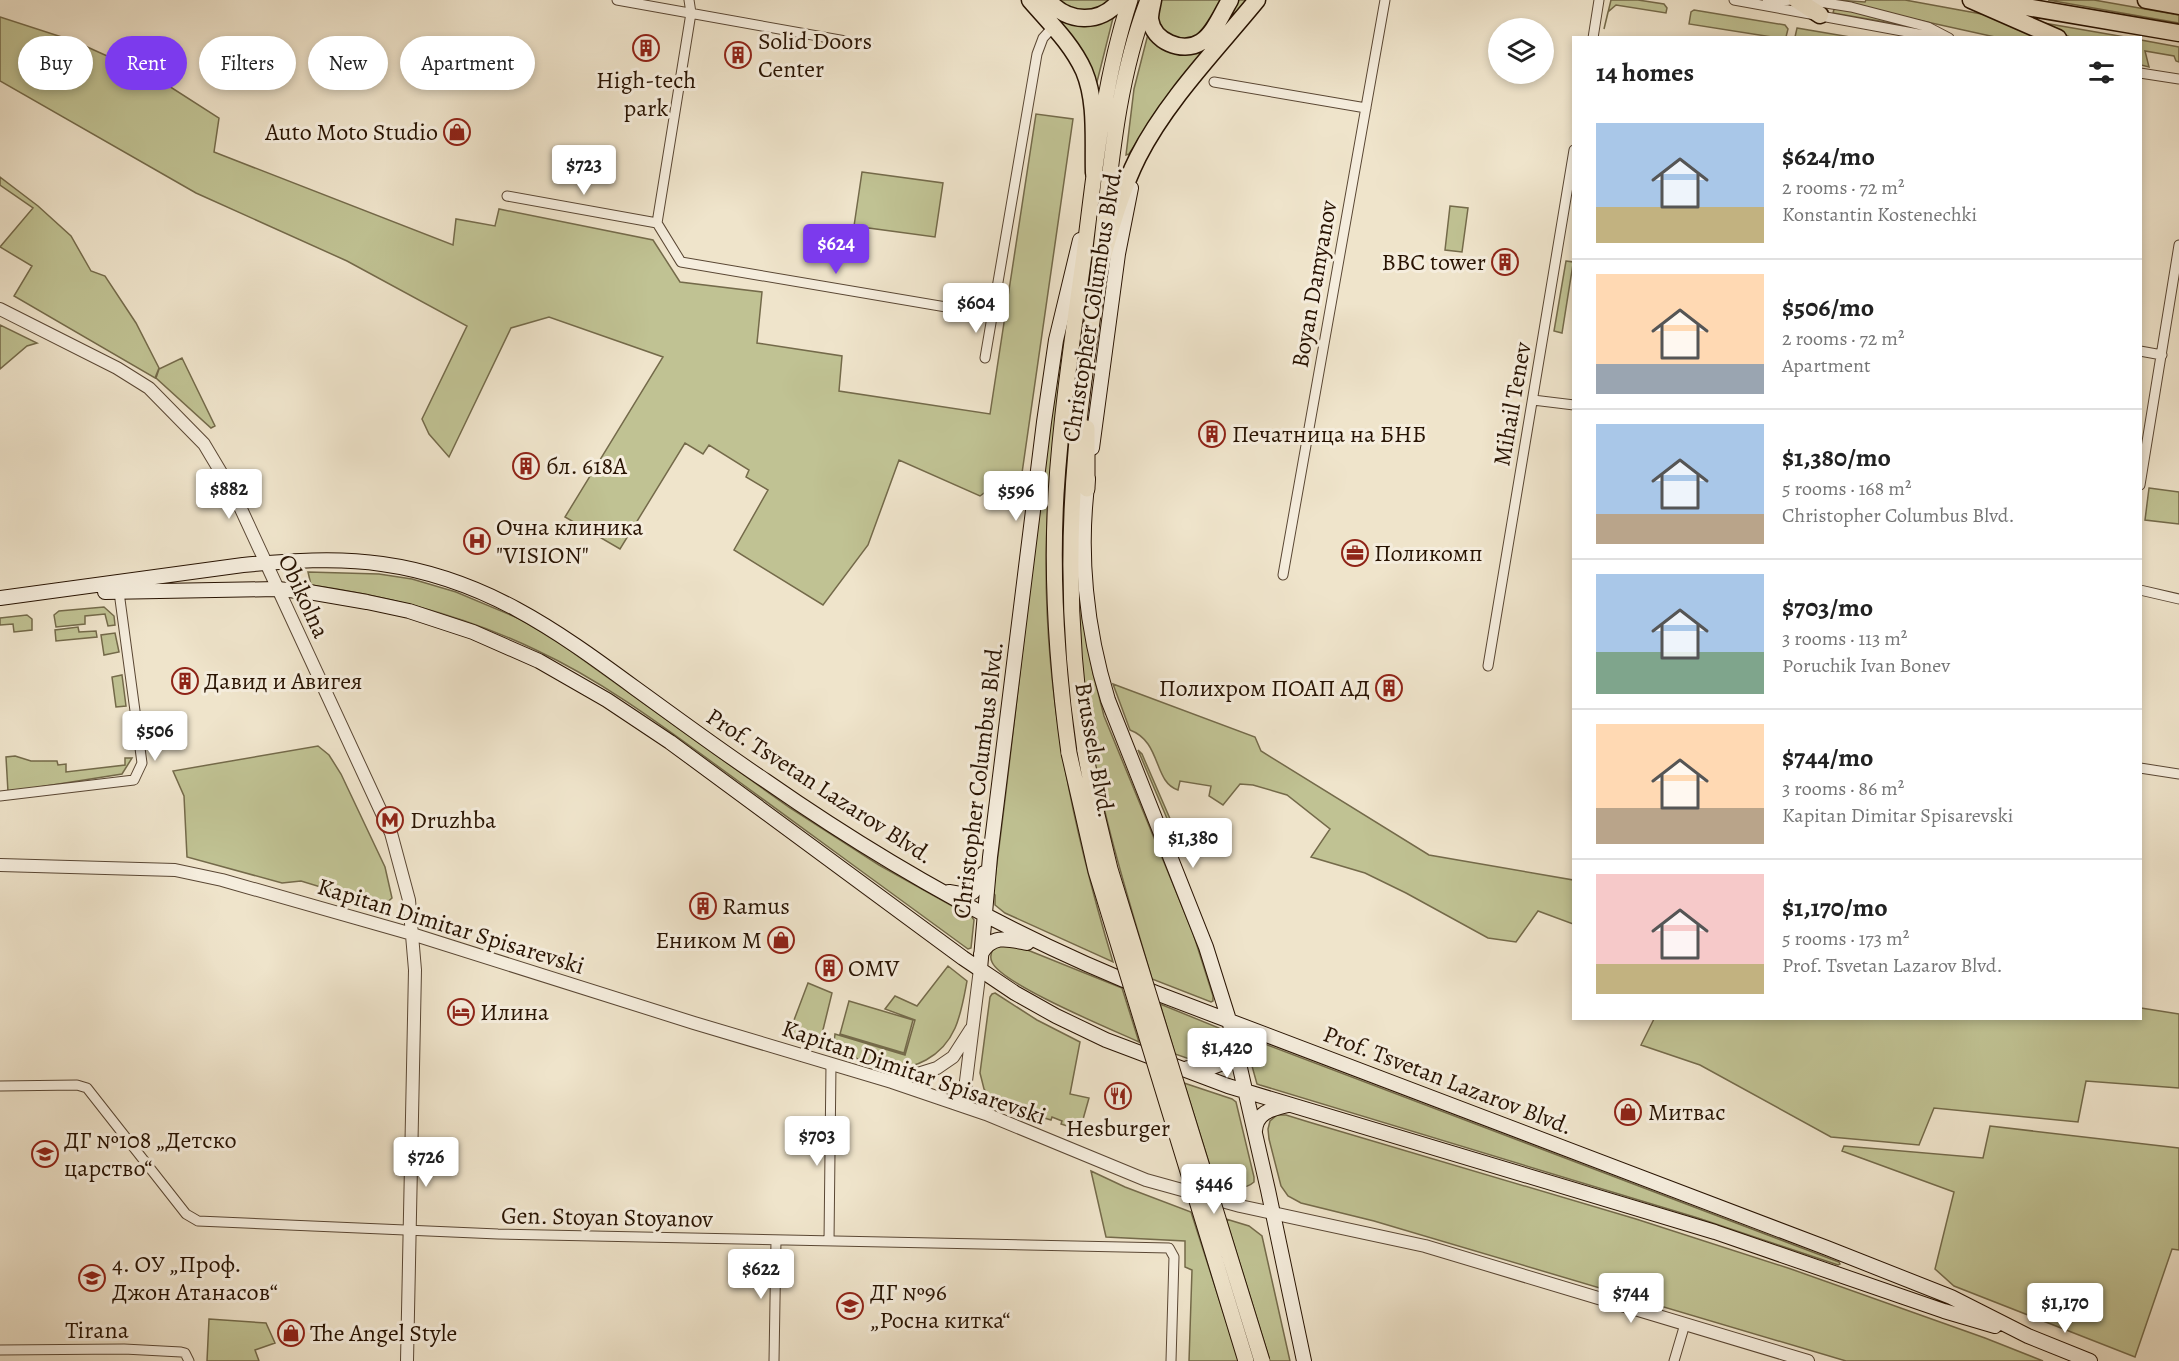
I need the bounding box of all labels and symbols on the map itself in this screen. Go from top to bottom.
place label: Solid Doors Center [758,25,872,85]
building icon: High-tech park [631,33,661,63]
building icon: Solid Doors Center [723,40,753,70]
place label: High-tech park [596,64,696,124]
place label: Auto Moto Studio [264,116,438,148]
shop icon: Auto Moto Studio [442,117,472,147]
pin: $723 [548,145,620,196]
street label: Christopher Columbus Blvd. [1054,164,1130,444]
street label: Boyan Damyanov [1284,197,1345,370]
pin: $624 [800,224,872,275]
place label: BBC tower [1382,246,1486,278]
building icon: BBC tower [1490,247,1520,277]
pin: $604 [940,283,1012,334]
street label: Mihail Tenev [1485,339,1539,468]
place label: Печатница на БНБ [1232,418,1426,450]
building icon: Печатница на БНБ [1197,419,1227,449]
place label: бл. 618А [546,450,628,482]
building icon: бл. 618А [511,451,541,481]
pin: $882 [193,469,265,520]
pin: $596 [980,471,1052,522]
place label: Очна клиника "VISION" [496,511,643,571]
hospital icon: Очна клиника "VISION" [462,526,492,556]
place label: Поликомп [1374,537,1483,569]
office icon: Поликомп [1340,538,1370,568]
street label: Obikolna [271,549,338,644]
street label: Christopher Columbus Blvd. [945,640,1011,920]
place label: Давид и Авигея [204,665,362,697]
building icon: Давид и Авигея [170,666,200,696]
place label: Полихром ПОАП АД [1159,672,1370,704]
building icon: Полихром ПОАП АД [1374,673,1404,703]
street label: Brussels Blvd. [1067,680,1123,820]
street label: Prof. Tsvetan Lazarov Blvd. [700,700,940,872]
pin: $506 [119,711,191,762]
place label: Druzhba [410,804,497,836]
metro station icon: Druzhba [375,805,405,835]
pin: $1,380 [1144,818,1242,869]
street label: Kapitan Dimitar Spisarevski [314,870,588,982]
place label: Ramus [722,890,790,922]
building icon: Ramus [688,891,718,921]
place label: Еником М [655,924,762,956]
shop icon: Еником М [766,925,796,955]
place label: OMV [848,952,900,984]
building icon: OMV [814,953,844,983]
place label: Илина [480,996,549,1028]
hotel icon: Илина [446,997,476,1027]
street label: Kapitan Dimitar Spisarevski [778,1012,1050,1132]
street label: Prof. Tsvetan Lazarov Blvd. [1319,1018,1577,1142]
pin: $1,420 [1178,1028,1276,1079]
restaurant icon: Hesburger [1103,1081,1133,1111]
place label: Митвас [1648,1096,1726,1128]
shop icon: Митвас [1613,1097,1643,1127]
place label: Hesburger [1066,1112,1170,1144]
pin: $703 [781,1116,853,1167]
place label: ДГ №108 „Детско царство“ [64,1124,237,1184]
pin: $726 [390,1137,462,1188]
school or university icon: ДГ №108 „Детско царство“ [30,1139,60,1169]
pin: $446 [1178,1164,1250,1215]
street label: Gen. Stoyan Stoyanov [501,1199,713,1235]
place label: 4. ОУ „Проф. Джон Атанасов“ [112,1248,278,1308]
pin: $622 [725,1249,797,1300]
school or university icon: 4. ОУ „Проф. Джон Атанасов“ [77,1263,107,1293]
pin: $744 [1595,1273,1667,1324]
place label: ДГ №96 „Росна китка“ [870,1276,1010,1336]
pin: $1,170 [2016,1283,2114,1334]
school or university icon: ДГ №96 „Росна китка“ [835,1291,865,1321]
street label: Tirana [65,1314,130,1346]
place label: The Angel Style [310,1317,457,1349]
shop icon: The Angel Style [276,1318,306,1348]

